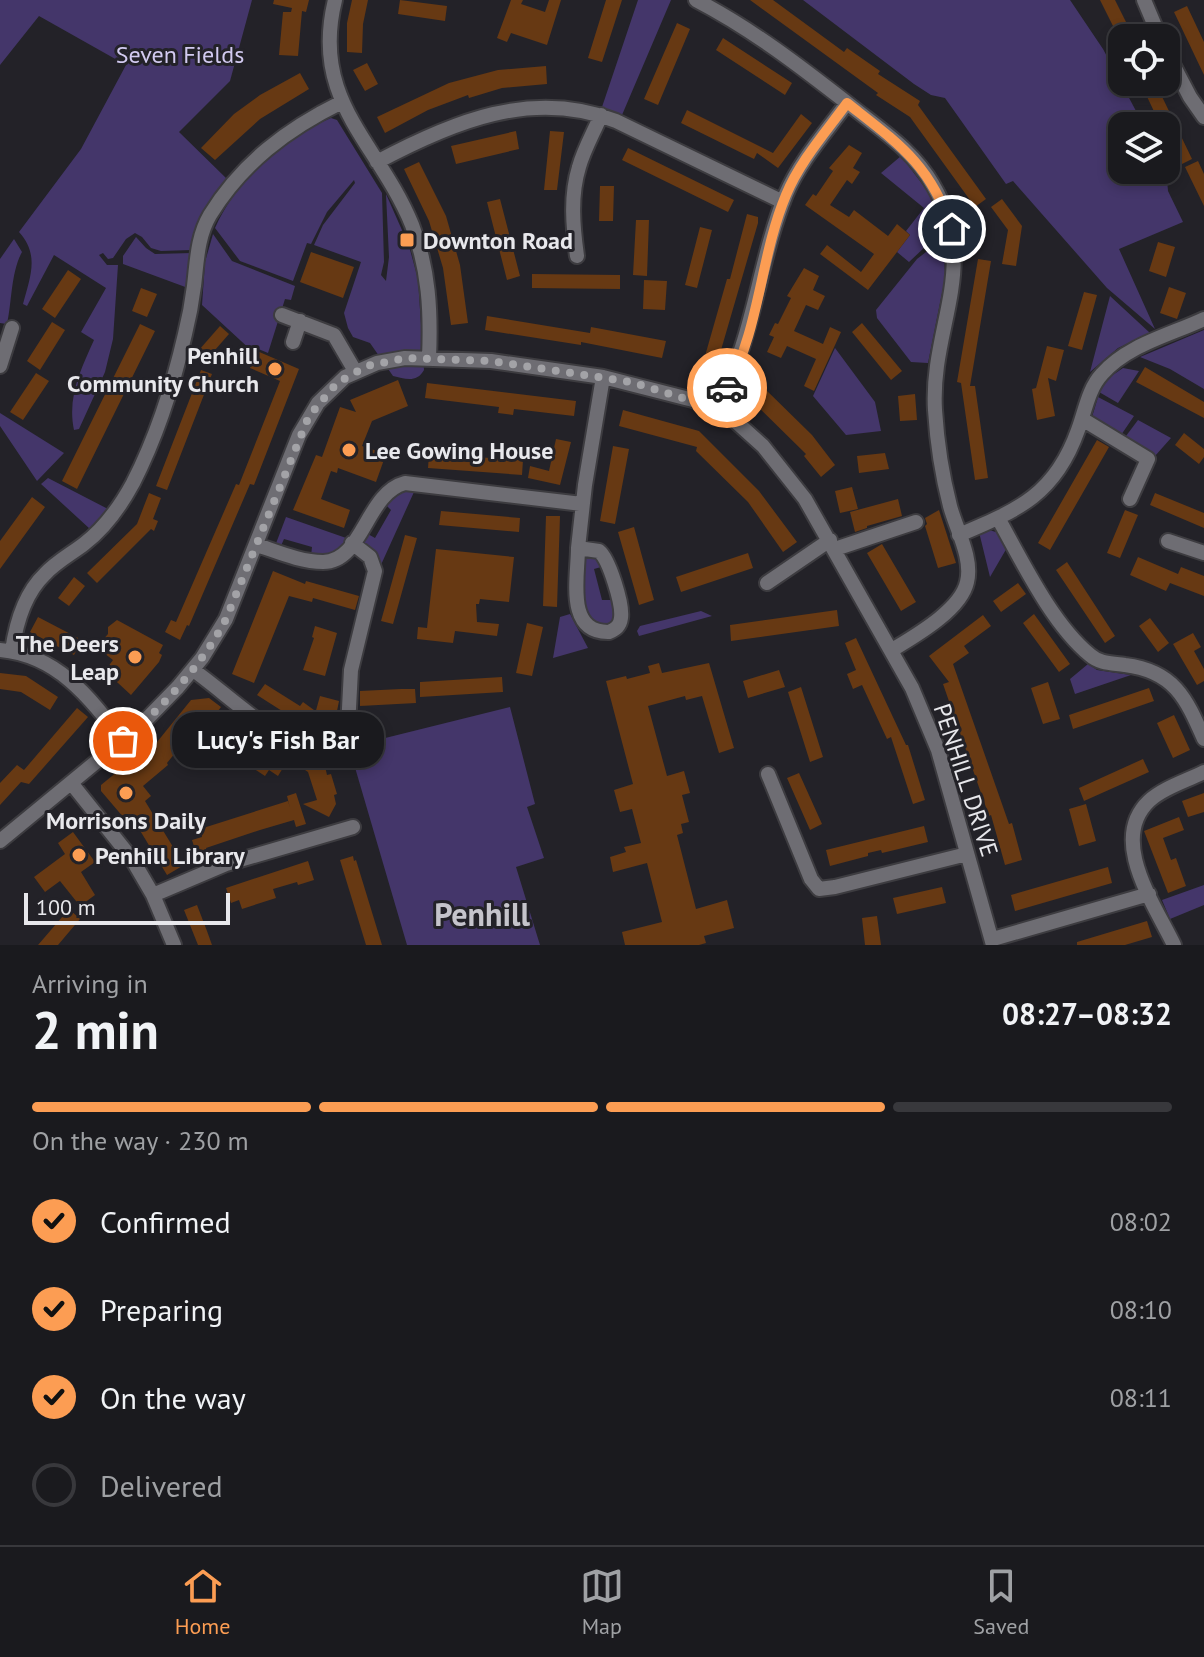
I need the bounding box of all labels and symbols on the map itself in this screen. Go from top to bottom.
park label: Seven Fields [116,39,244,70]
pin [918,195,986,263]
place label: Downton Road [423,225,573,256]
marker: Downton Road [398,231,416,249]
place label: Penhill Community Church [67,340,260,399]
courier [687,348,767,428]
marker: Penhill Community Church [266,360,284,378]
place label: Lee Gowing House [365,435,553,466]
marker: Lee Gowing House [340,441,358,459]
place label: The Deers Leap [16,628,119,687]
marker: The Deers Leap [126,648,144,666]
street label: PENHILL DRIVE [927,699,1005,861]
pin [89,707,157,775]
callout: Lucy's Fish Bar [171,713,383,769]
marker: Morrisons Daily [117,784,135,802]
place label: Morrisons Daily [46,805,207,836]
place label: Penhill Library [95,840,245,871]
marker: Penhill Library [70,846,88,864]
scale bar [24,889,230,925]
district label: Penhill [434,893,530,935]

